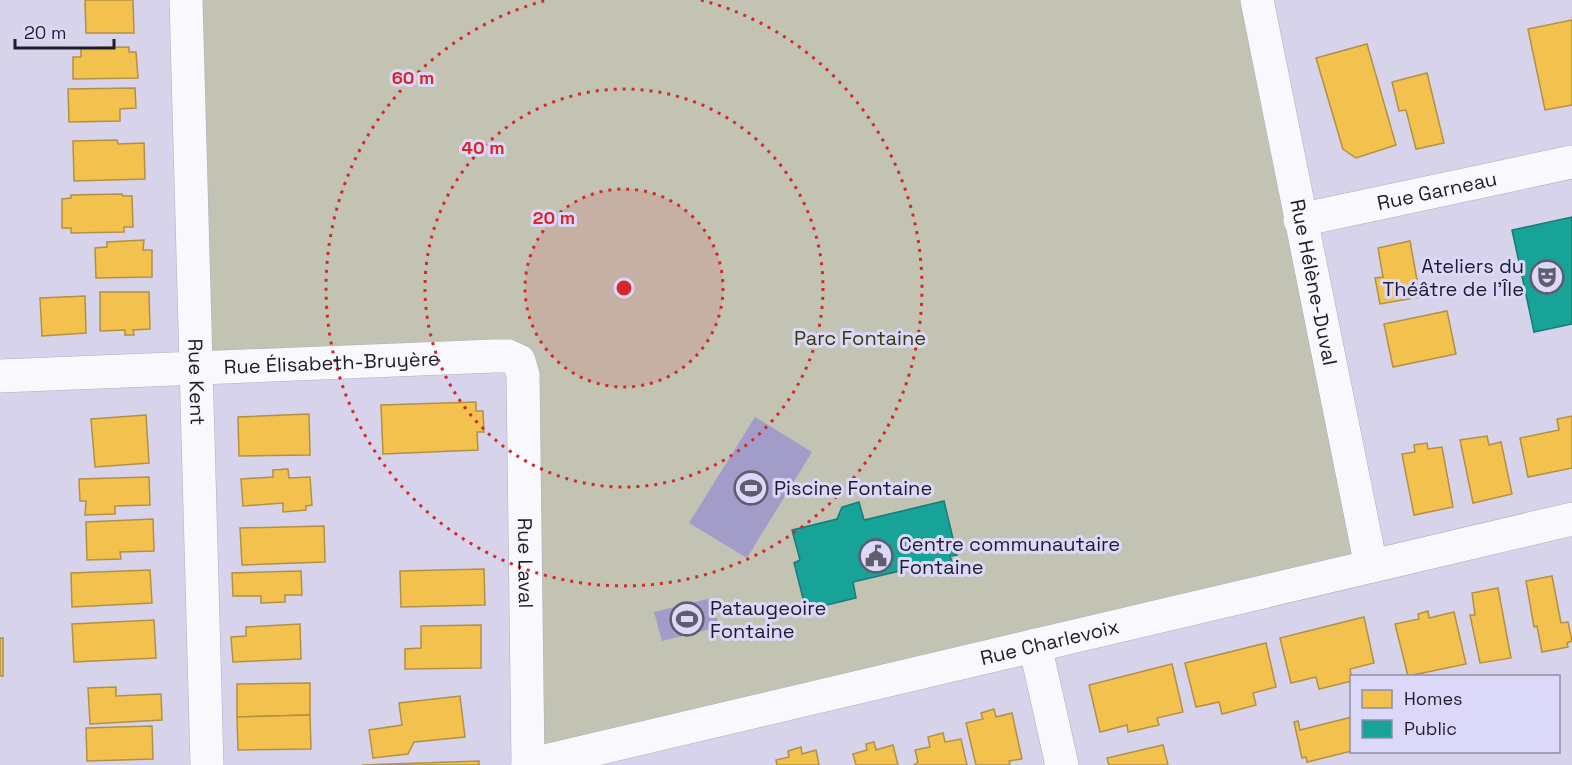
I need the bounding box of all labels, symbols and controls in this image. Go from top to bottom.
scale bar [15,12,114,50]
text: 20 m [24,21,67,44]
text: 60 m [392,66,434,89]
text: 40 m [461,136,505,159]
street label: Rue Garneau [1375,165,1499,216]
street label: Rue Hélène-Duval [1284,197,1343,368]
text: 20 m [533,206,575,229]
place label: Ateliers du Théâtre de l'Île [1383,253,1524,302]
theatre icon: Ateliers du Théâtre de l'Île [1529,259,1565,295]
centre of rings [614,278,634,298]
park label: Parc Fontaine [794,325,926,351]
street label: Rue Kent [182,338,211,426]
street label: Rue Élisabeth-Bruyère [223,345,440,380]
sports icon: Piscine Fontaine [733,470,769,506]
place label: Piscine Fontaine [774,475,932,501]
street label: Rue Laval [512,517,539,608]
place label: Centre communautaire Fontaine [899,531,1120,580]
public building icon: Centre communautaire Fontaine [858,538,894,574]
place label: Pataugeoire Fontaine [710,595,826,644]
sports icon: Pataugeoire Fontaine [669,601,705,637]
street label: Rue Charlevoix [978,613,1122,671]
legend [1350,675,1560,753]
text: Homes [1404,687,1463,710]
text: Public [1404,717,1457,740]

